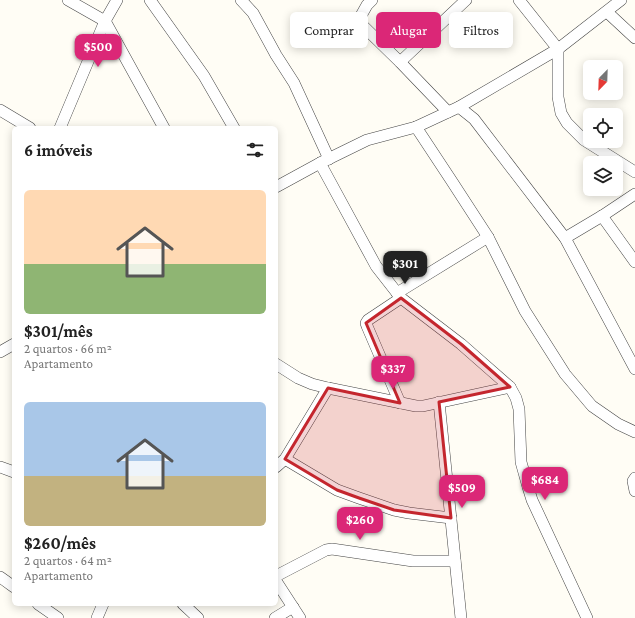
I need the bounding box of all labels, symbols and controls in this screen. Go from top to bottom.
chip: Comprar [290,12,368,48]
chip: Alugar [376,12,441,48]
chip: Filtros [449,12,513,48]
pin: $500 [74,34,122,68]
text: $500 [84,39,112,54]
north arrow [583,60,623,100]
map controls [583,60,623,196]
button: locate [583,108,623,148]
icon: filters [244,139,266,161]
text: 6 imóveis [24,141,92,160]
button: layers [583,156,623,196]
icon: home [109,216,181,288]
pin: $301 [381,251,429,285]
text: $301 [392,256,418,271]
text: $301/mês [24,322,93,341]
text: 2 quartos · 66 m² [24,341,112,356]
text: Apartamento [24,356,93,371]
pin: $337 [369,356,417,390]
text: $337 [380,361,406,376]
icon: home [109,428,181,500]
pin: $684 [521,467,569,501]
text: $684 [531,472,559,487]
pin: $509 [438,475,486,509]
text: $509 [448,480,476,495]
pin: $260 [336,507,384,541]
text: $260 [346,512,374,527]
text: $260/mês [24,534,96,553]
text: 2 quartos · 64 m² [24,553,112,568]
text: Apartamento [24,568,93,583]

